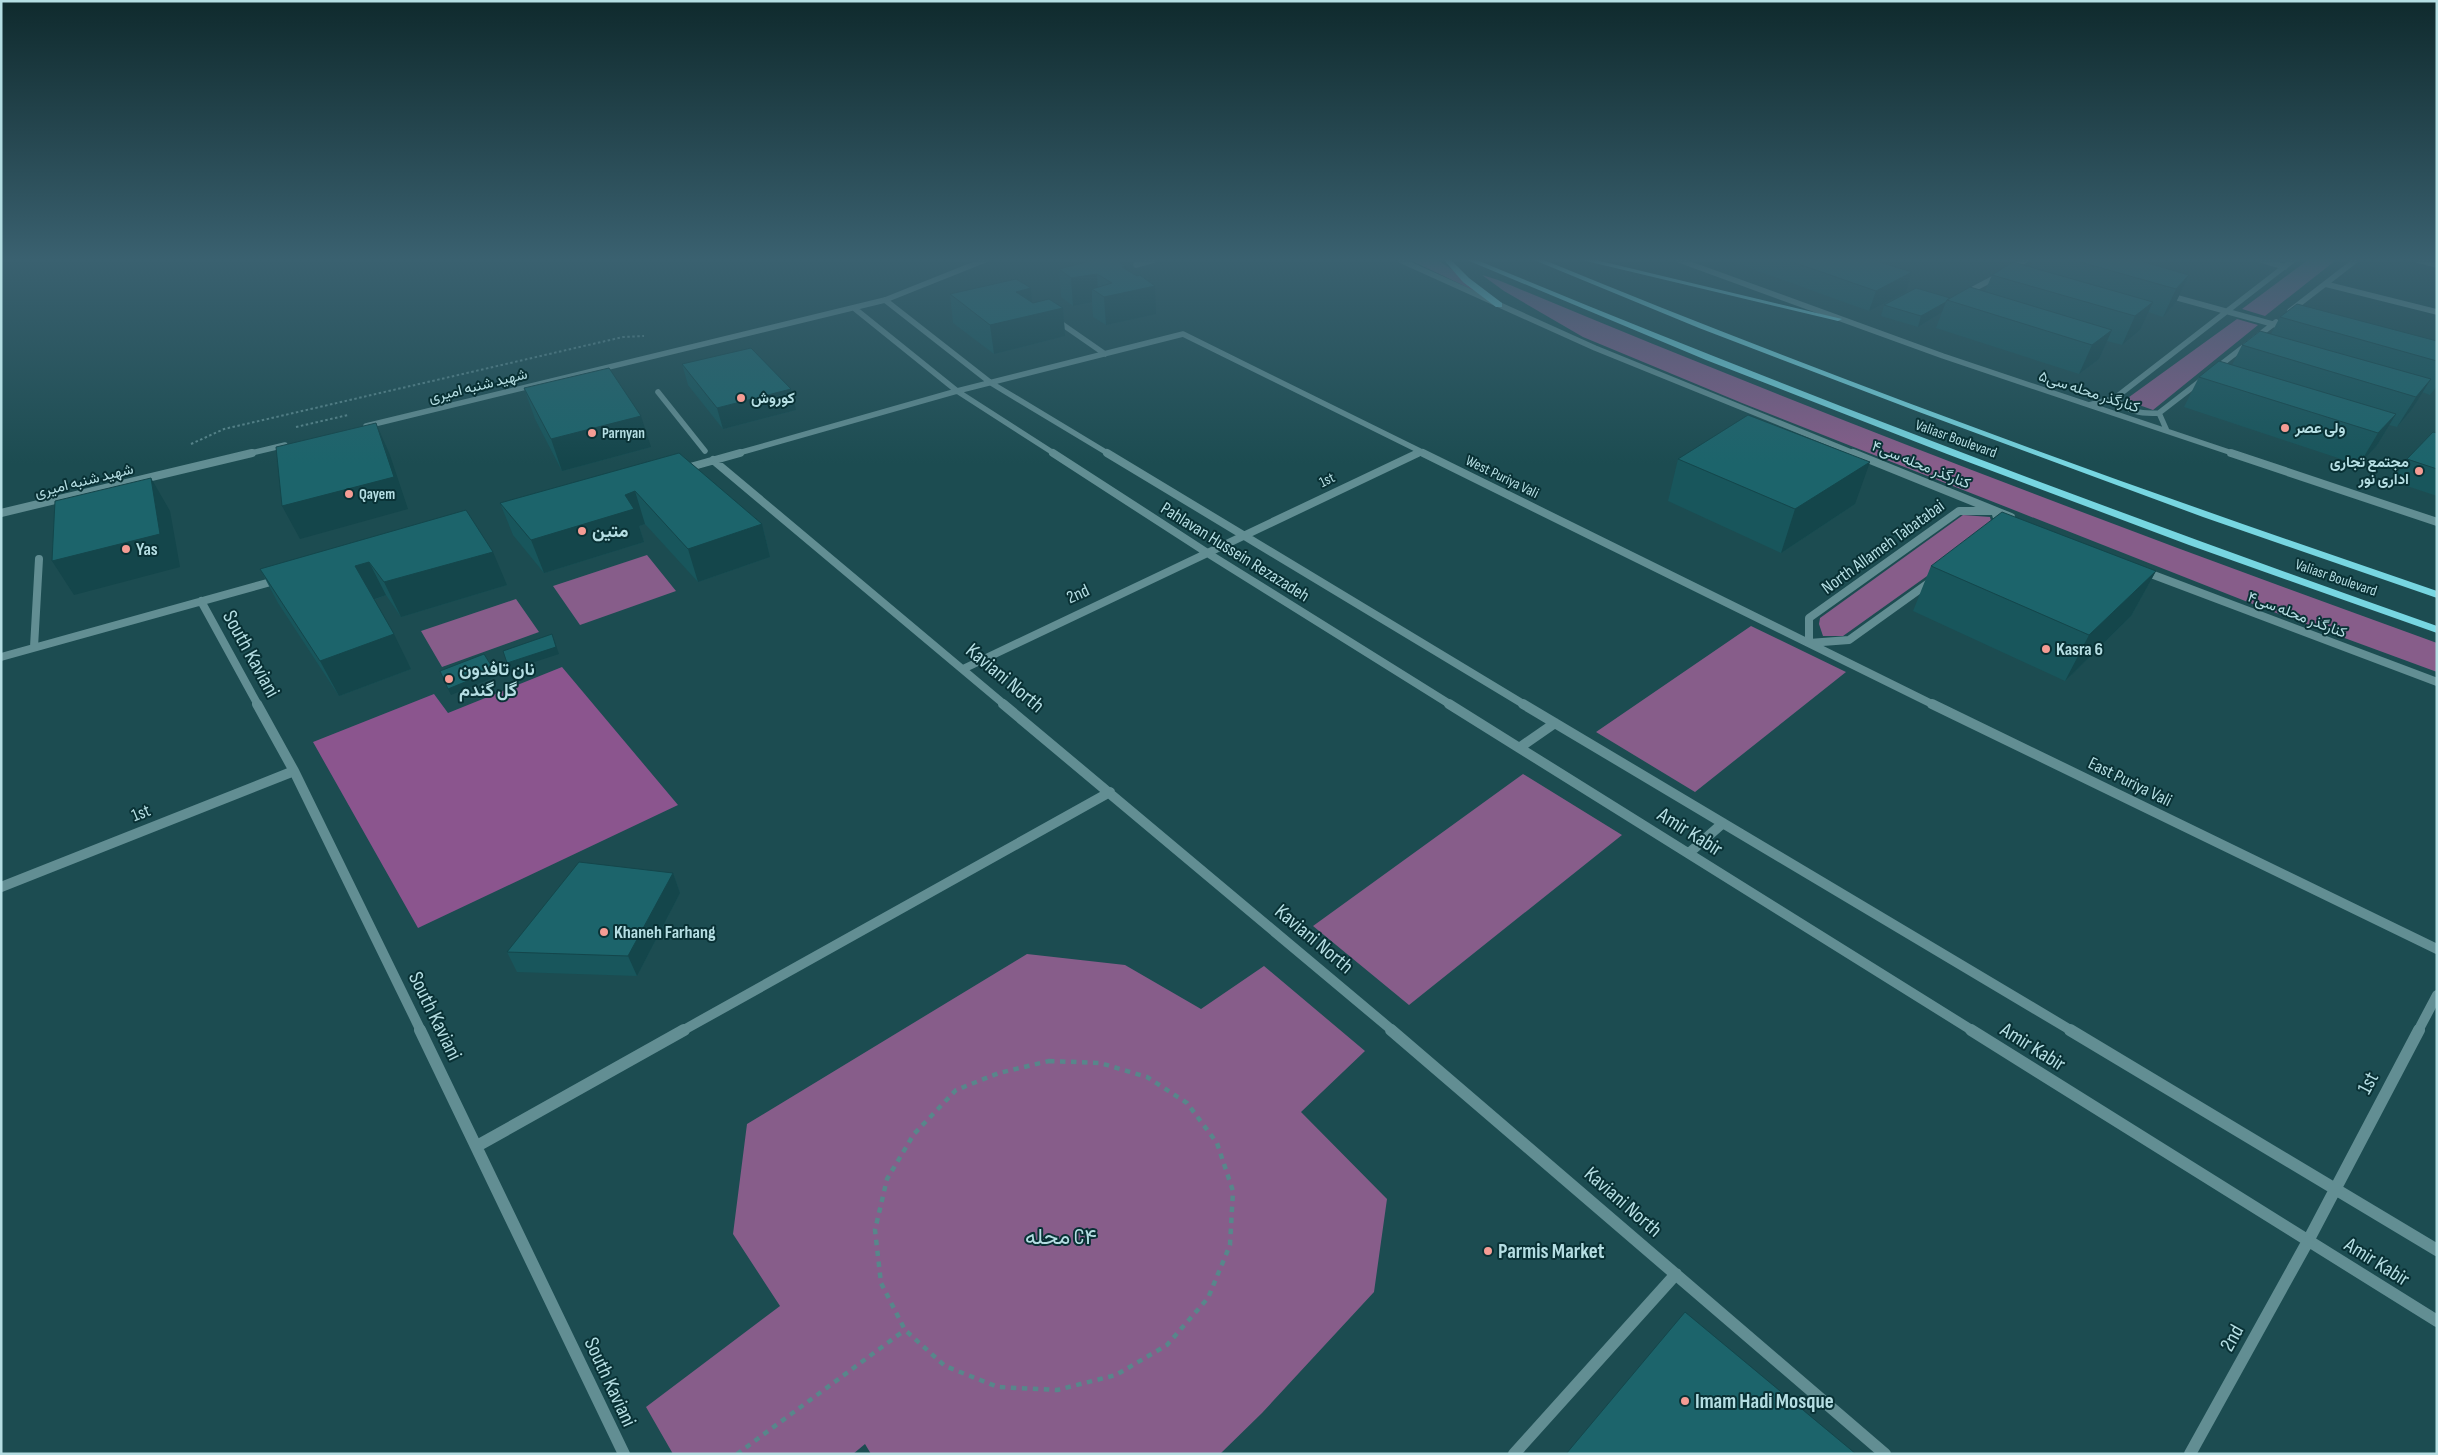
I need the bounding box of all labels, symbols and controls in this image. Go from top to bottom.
street label: شهید شنبه امیری [427,365,530,407]
street label: کنارگذر محله سی۵ [2036,367,2142,417]
place label: کوروش [751,389,795,408]
marker: کوروش [735,392,747,404]
street label: Valiasr Boulevard [1913,415,1999,463]
place label: ولی عصر [2294,419,2346,438]
marker: ولی عصر [2279,422,2291,434]
place label: Parnyan [602,424,645,443]
marker: Parnyan [586,427,598,439]
street label: کنارگذر محله سی۴ [1869,437,1973,494]
street label: West Puriya Vali [1462,451,1542,503]
place label: مجتمع تجاری اداری نور [2330,453,2409,489]
street label: شهید شنبه امیری [33,460,136,502]
marker: مجتمع تجاری اداری نور [2413,465,2425,477]
street label: 1st [1316,468,1338,492]
place label: Qayem [359,485,395,504]
marker: Qayem [343,488,355,500]
street label: North Allameh Tabatabai [1818,495,1948,599]
street label: Pahlavan Hussein Rezazadeh [1157,498,1313,606]
place label: متین [592,521,629,542]
marker: متین [576,525,588,537]
place label: Yas [136,539,158,560]
marker: Yas [120,543,132,555]
street label: Valiasr Boulevard [2293,555,2379,601]
street label: 2nd [1063,580,1093,608]
street label: کنارگذر محله سی۴ [2245,587,2350,643]
street label: South Kaviani [217,606,285,702]
street label: Kaviani North [961,638,1049,718]
place label: Kasra 6 [2056,639,2103,660]
marker: Kasra 6 [2040,643,2052,655]
place label: نان تافدون گل گندم [459,659,535,702]
marker: نان تافدون گل گندم [443,673,455,685]
street label: East Puriya Vali [2085,753,2175,811]
street label: 1st [129,800,154,826]
street label: Amir Kabir [1652,802,1727,862]
street label: Kaviani North [1270,899,1358,979]
place label: Khaneh Farhang [614,922,716,943]
marker: Khaneh Farhang [598,926,610,938]
street label: South Kaviani [403,968,467,1064]
street label: Amir Kabir [1995,1017,2070,1077]
street label: 1st [2352,1068,2384,1098]
street label: Kaviani North [1579,1161,1667,1243]
district label: محله C۴ [1025,1224,1097,1251]
street label: Amir Kabir [2339,1232,2414,1292]
place label: Parmis Market [1498,1239,1605,1264]
marker: Parmis Market [1482,1245,1494,1257]
street label: 2nd [2215,1320,2249,1356]
street label: South Kaviani [578,1333,642,1431]
place label: Imam Hadi Mosque [1695,1389,1834,1414]
marker: Imam Hadi Mosque [1679,1395,1691,1407]

